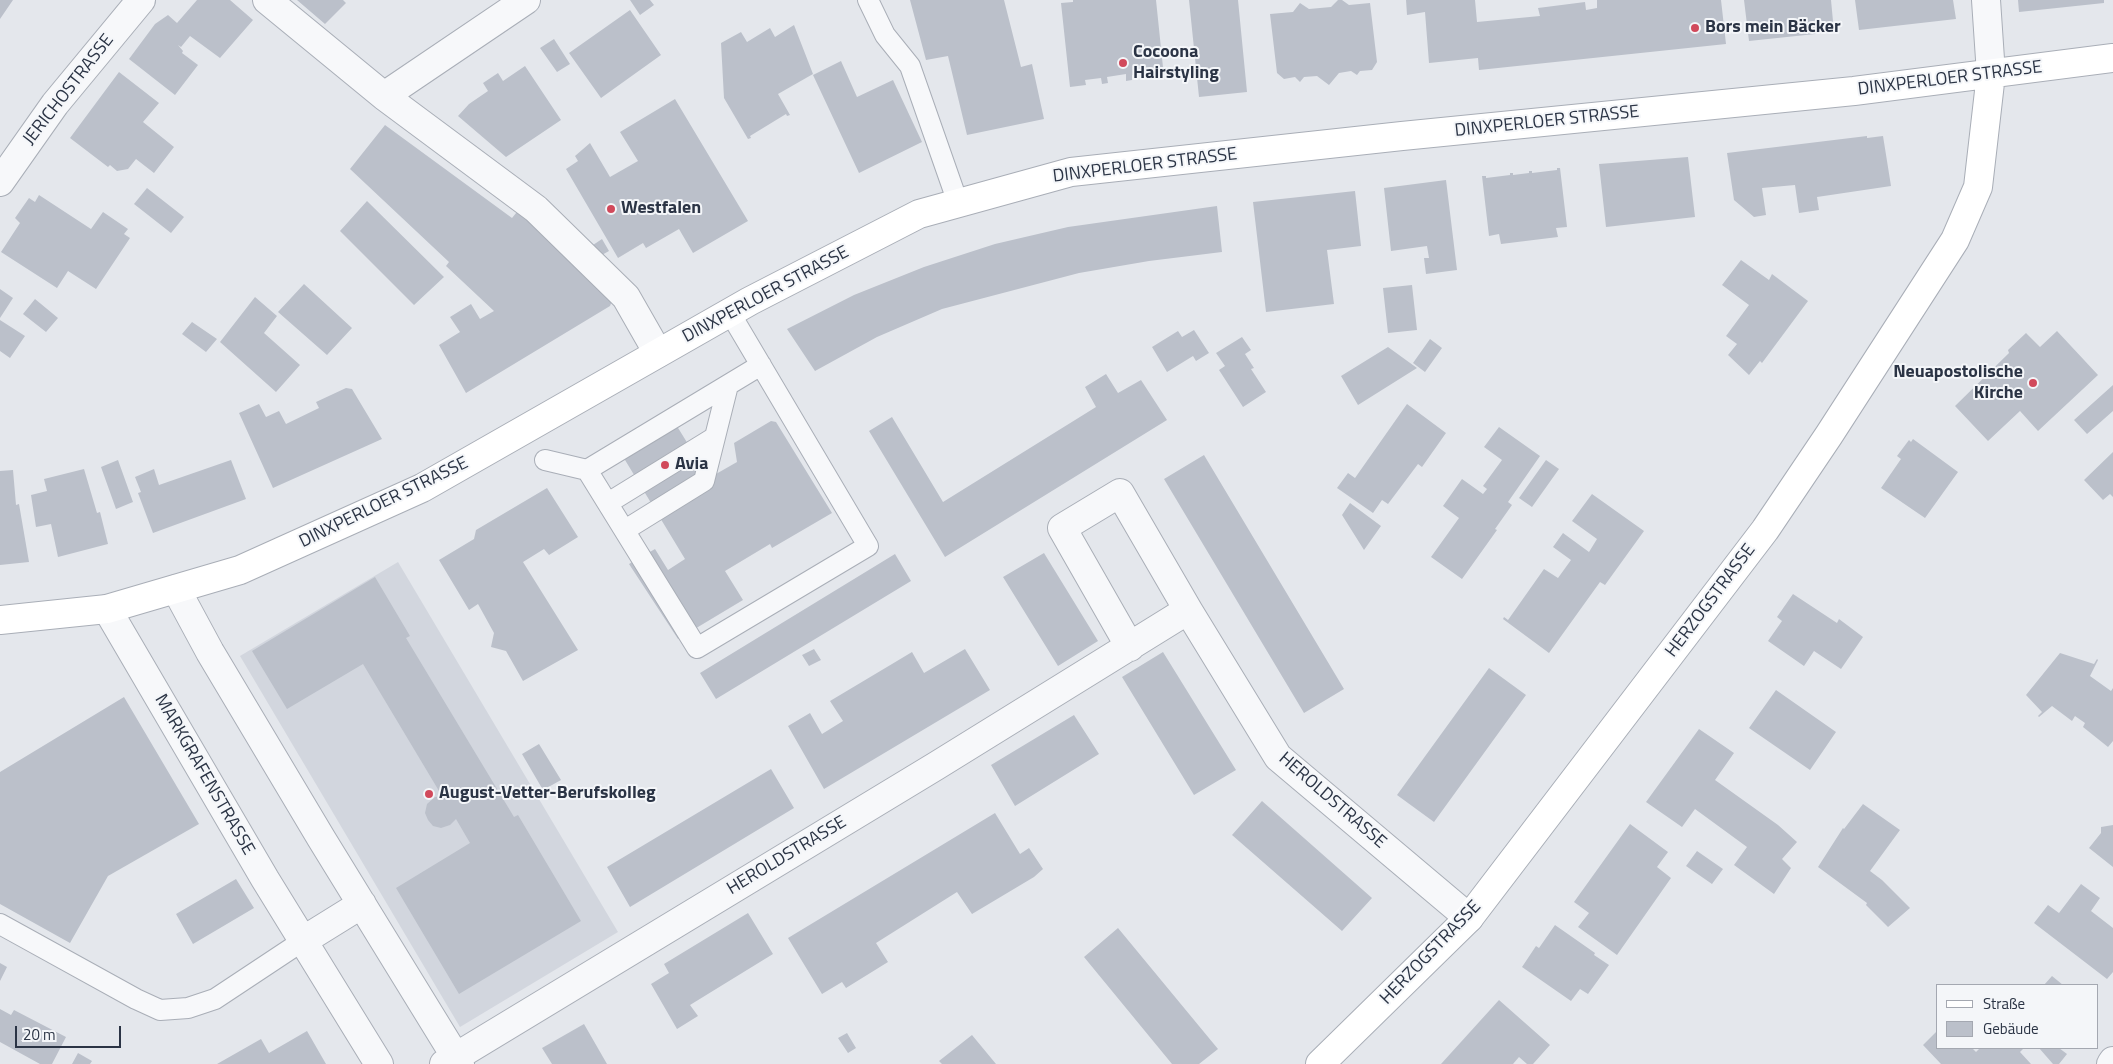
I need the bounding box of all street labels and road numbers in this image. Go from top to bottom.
street label: JERICHOSTRASSE [19,30,119,150]
street label: DINXPERLOER STRASSE [1857,57,2043,101]
street label: DINXPERLOER STRASSE [1454,102,1640,142]
street label: DINXPERLOER STRASSE [1052,144,1238,188]
street label: DINXPERLOER STRASSE [679,242,853,348]
street label: DINXPERLOER STRASSE [296,453,472,553]
street label: HERZOGSTRASSE [1661,540,1761,662]
street label: MARKGRAFENSTRASSE [149,691,259,859]
street label: HEROLDSTRASSE [1274,748,1390,854]
street label: HEROLDSTRASSE [723,812,851,900]
street label: HERZOGSTRASSE [1376,897,1486,1009]

